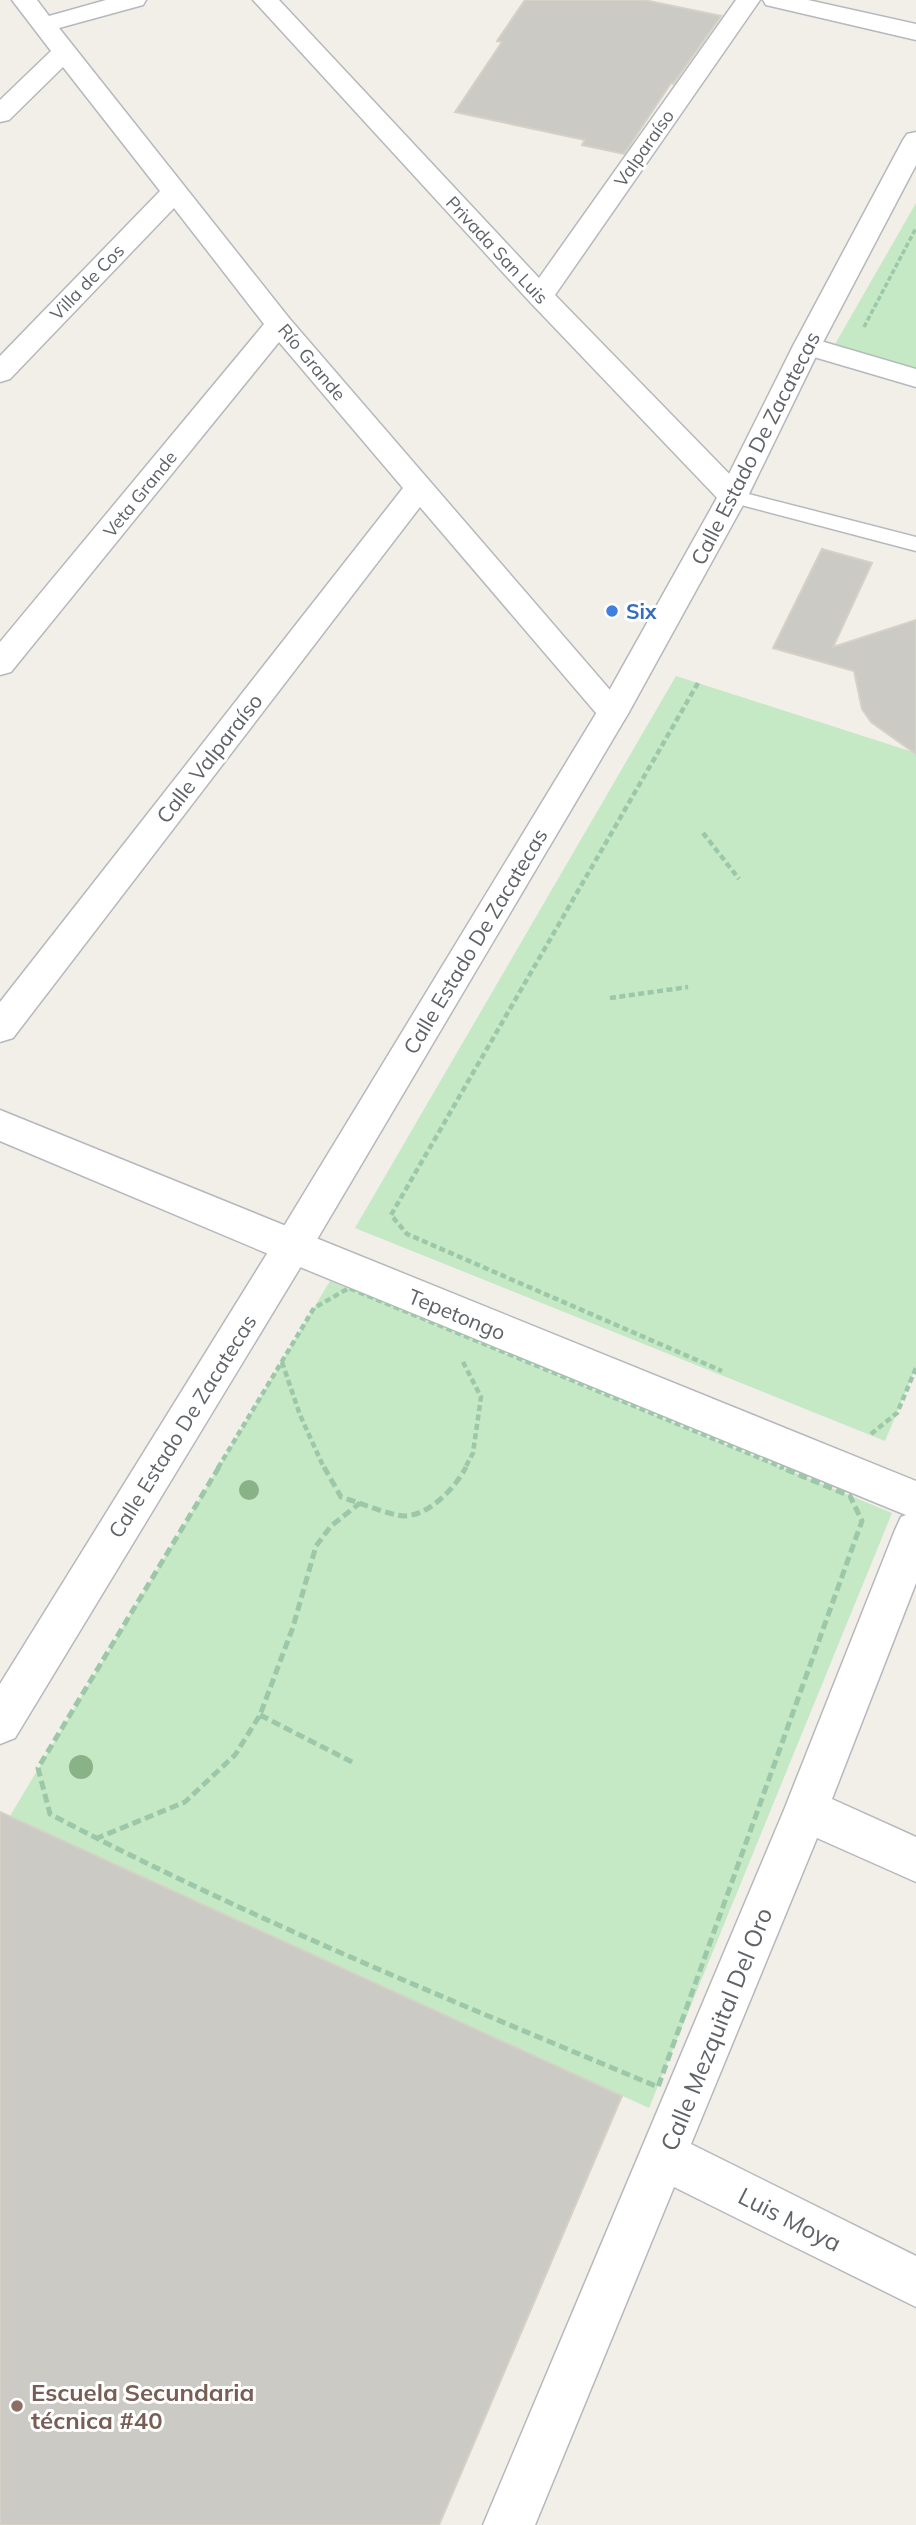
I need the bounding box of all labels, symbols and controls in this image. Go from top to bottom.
street label: Valparaíso [609,105,679,191]
street label: Privada San Luis [441,191,553,309]
street label: Villa de Cos [45,239,129,325]
street label: Río Grande [273,319,351,405]
street label: Calle Estado De Zacatecas [685,327,825,569]
street label: Veta Grande [98,446,182,542]
place label: Six [626,598,657,624]
marker: Six [604,603,620,619]
street label: Calle Valparaíso [150,688,268,828]
street label: Calle Estado De Zacatecas [397,824,553,1058]
street label: Tepetongo [405,1283,509,1345]
street label: Calle Estado De Zacatecas [102,1310,262,1542]
street label: Calle Mezquital Del Oro [653,1903,779,2155]
street label: Luis Moya [733,2180,847,2258]
place label: Escuela Secundaria técnica #40 [31,2377,254,2435]
marker: Escuela Secundaria técnica #40 [9,2398,25,2414]

